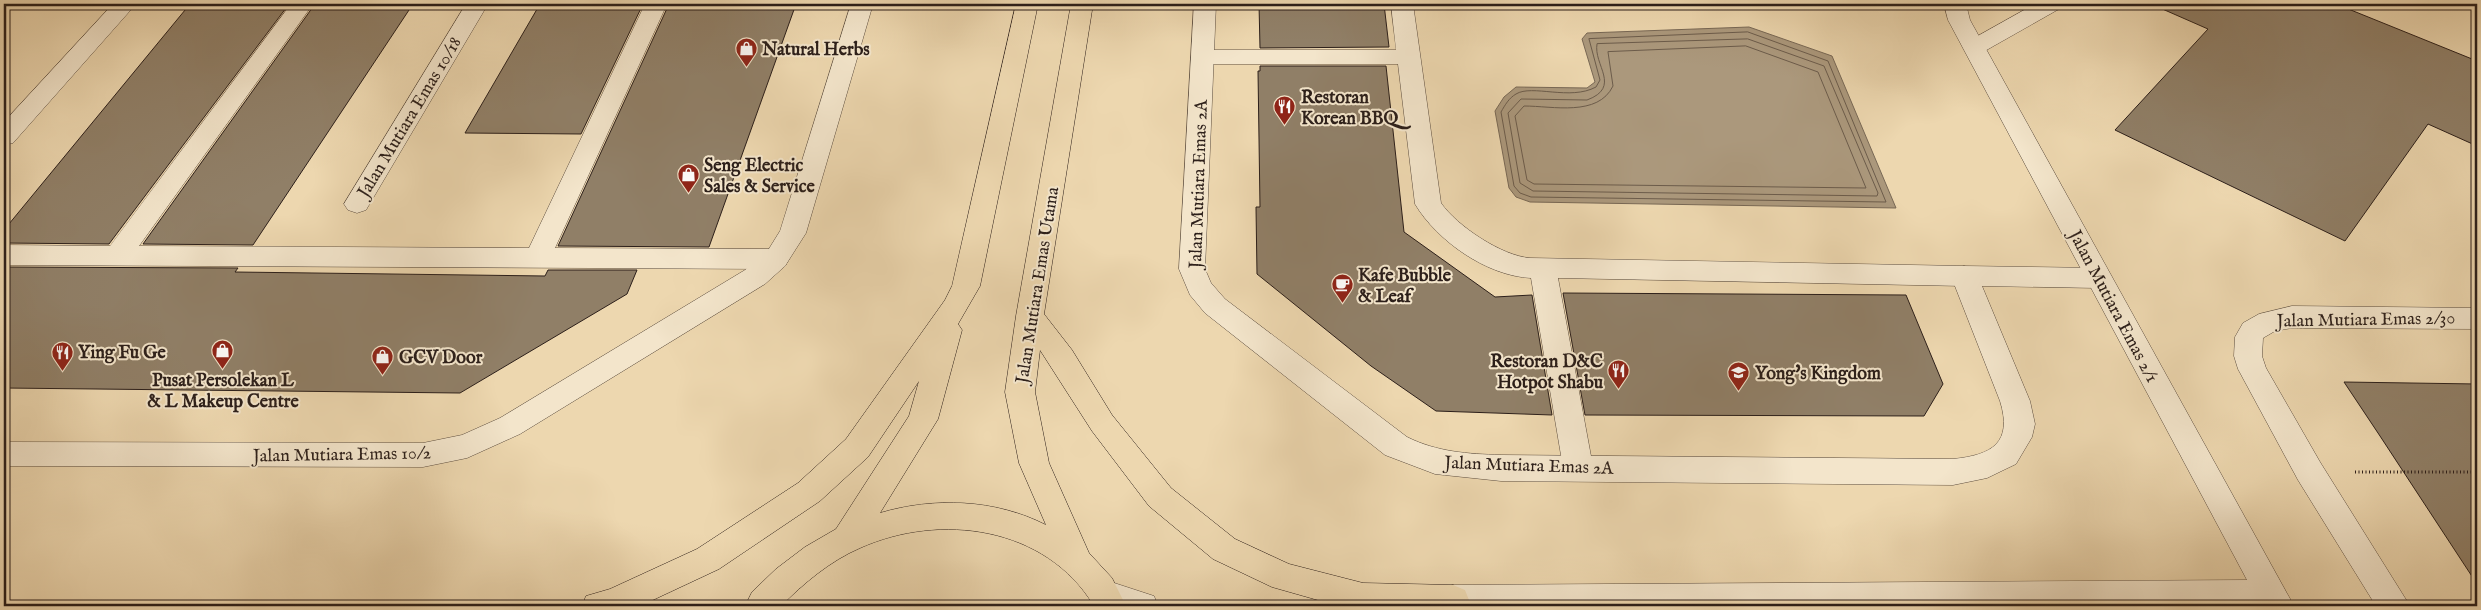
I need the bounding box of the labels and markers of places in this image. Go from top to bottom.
shop icon: Natural Herbs [734,37,758,68]
place label: Natural Herbs [761,39,870,62]
place label: Restoran Korean BBQ [1301,87,1411,131]
restaurant icon: Restoran Korean BBQ [1273,95,1297,126]
place label: Seng Electric Sales & Service [704,155,815,199]
shop icon: Seng Electric Sales & Service [676,163,700,194]
place label: Kafe Bubble & Leaf [1358,265,1452,309]
cafe icon: Kafe Bubble & Leaf [1330,273,1354,304]
shop icon: Pusat Persolekan L & L Makeup Centre [211,338,235,369]
restaurant icon: Ying Fu Ge [50,340,74,371]
place label: Ying Fu Ge [78,342,166,365]
shop icon: GCV Door [371,345,395,376]
place label: GCV Door [399,347,483,370]
place label: Restoran D&C Hotpot Shabu [1490,351,1604,395]
restaurant icon: Restoran D&C Hotpot Shabu [1607,359,1631,390]
school or university icon: Yong's Kingdom [1727,361,1751,392]
place label: Yong's Kingdom [1755,363,1881,386]
place label: Pusat Persolekan L & L Makeup Centre [147,370,299,414]

